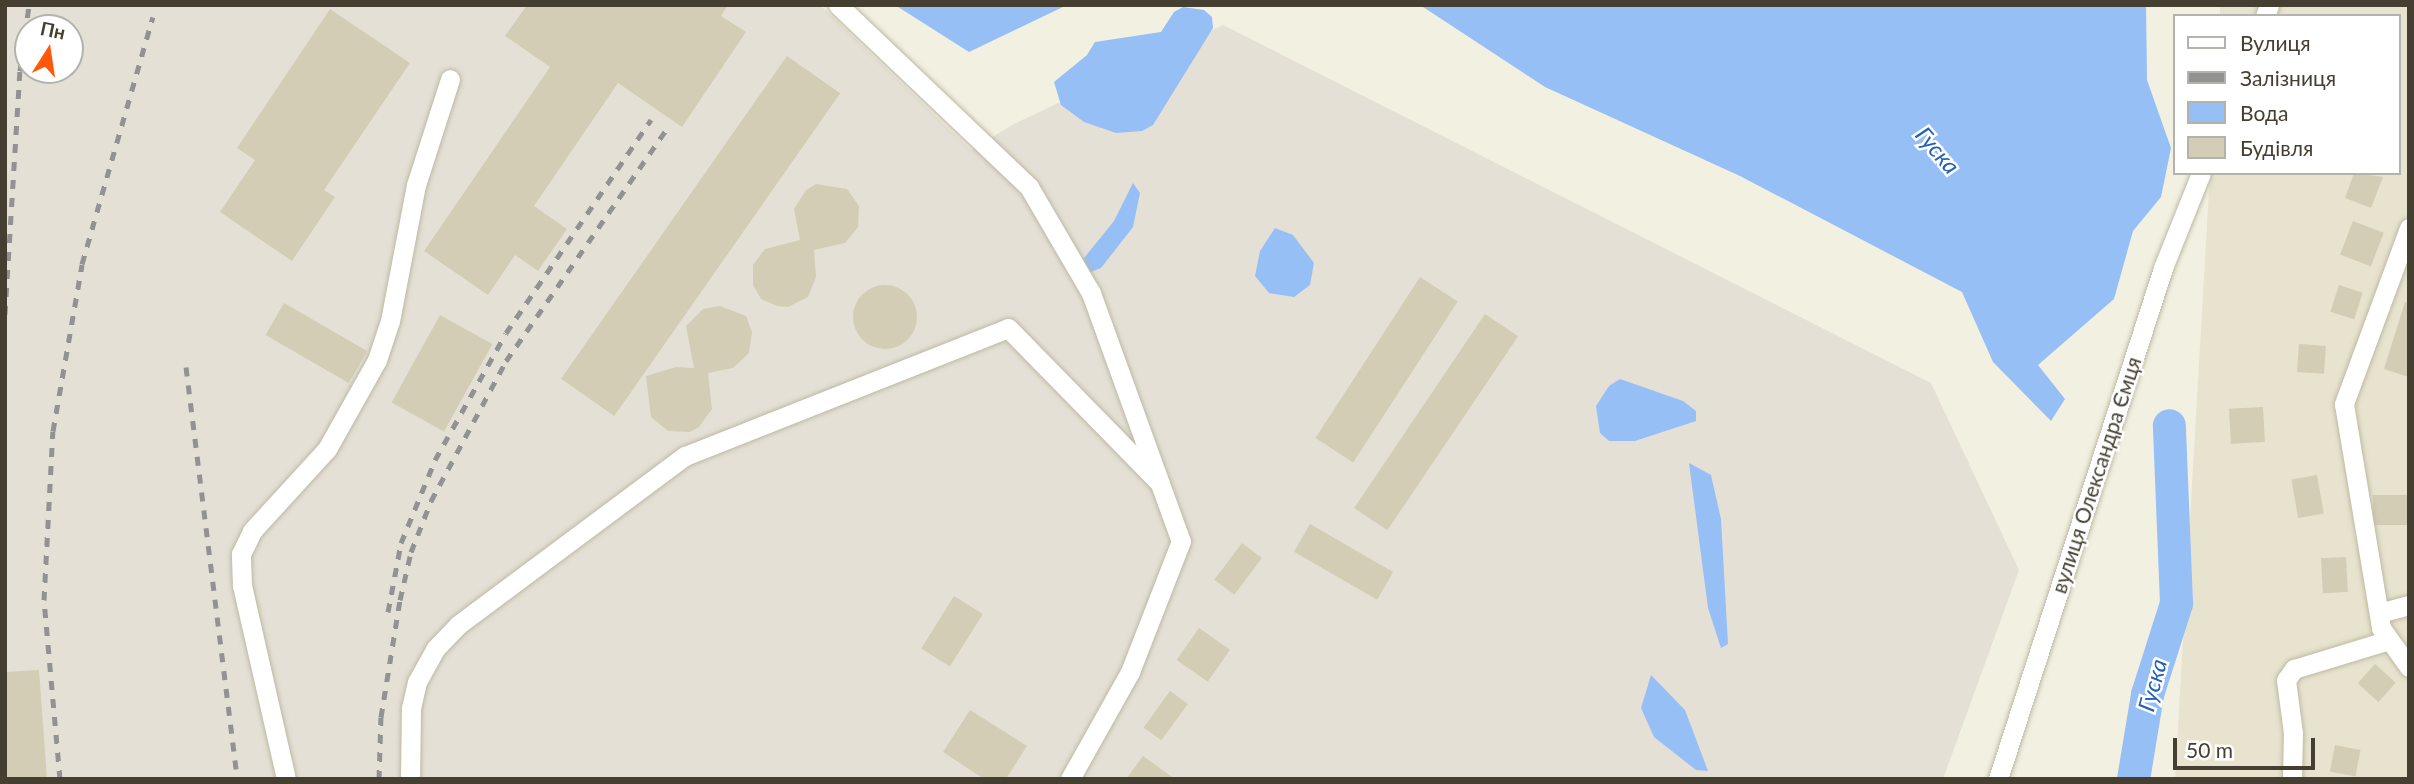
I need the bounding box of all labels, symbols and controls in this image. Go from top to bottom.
north arrow [14,14,84,84]
legend [2172,14,2400,175]
text: Пн [39,16,68,44]
text: Вулиця [2240,30,2311,55]
text: Залізниця [2240,65,2336,90]
text: Вода [2240,100,2288,125]
water label: Гуска [1910,121,1966,179]
text: Будівля [2240,135,2313,160]
street label: вулиця Олександра Ємця [2046,354,2146,596]
water label: Гуска [2132,656,2172,714]
scale bar [2176,724,2318,768]
text: 50 m [2186,737,2233,762]

